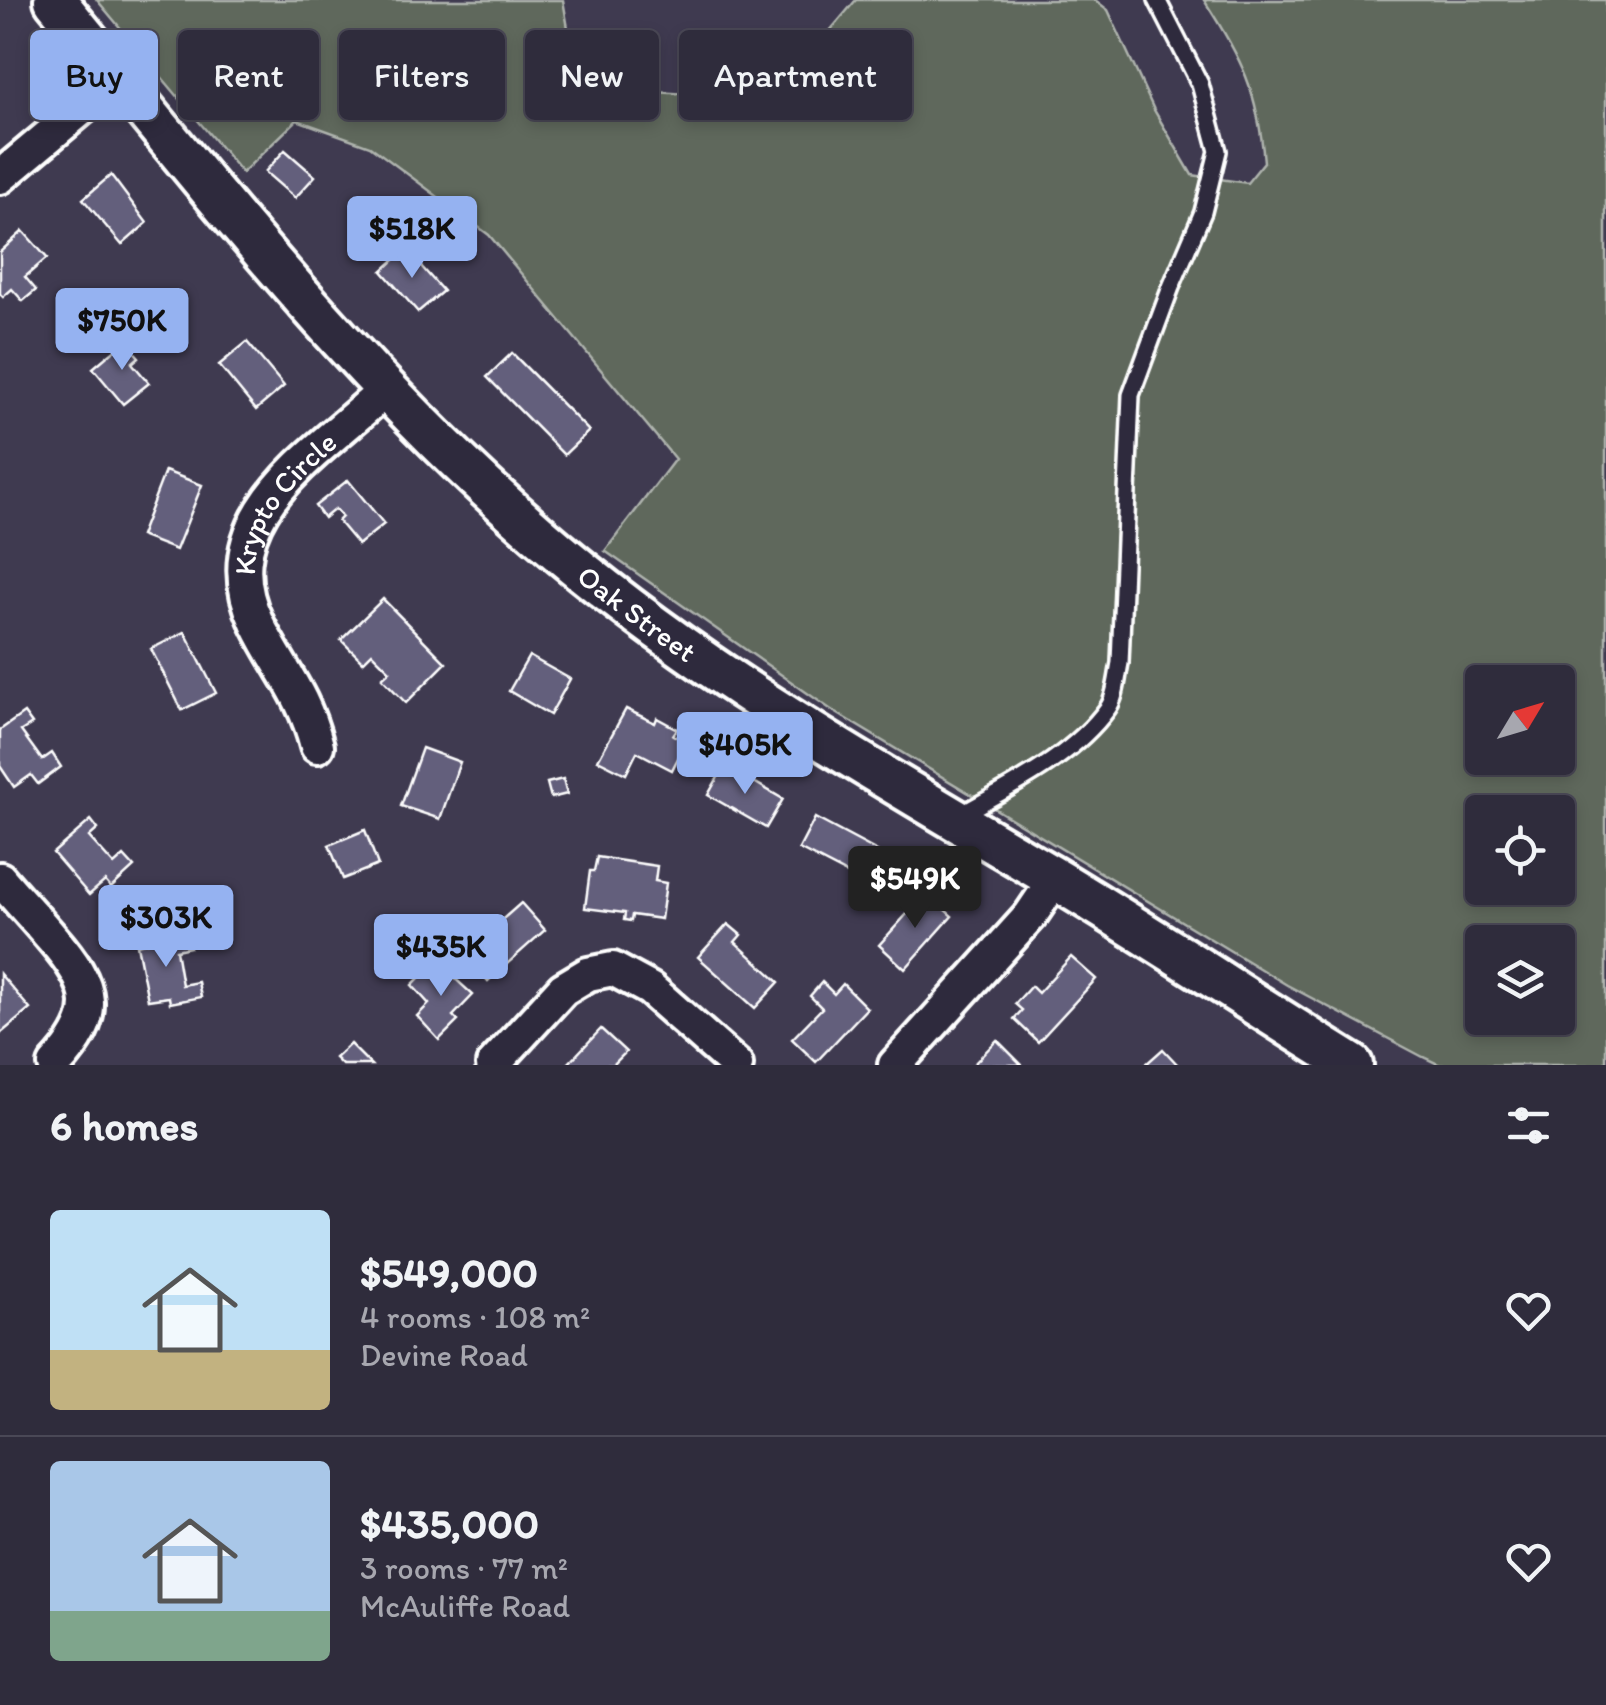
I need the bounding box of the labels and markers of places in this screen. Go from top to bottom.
pin: $518K [342,196,482,281]
pin: $750K [52,288,192,373]
pin: $405K [675,712,815,797]
pin: $549K [845,846,985,931]
pin: $303K [96,885,236,970]
pin: $435K [371,914,511,999]

